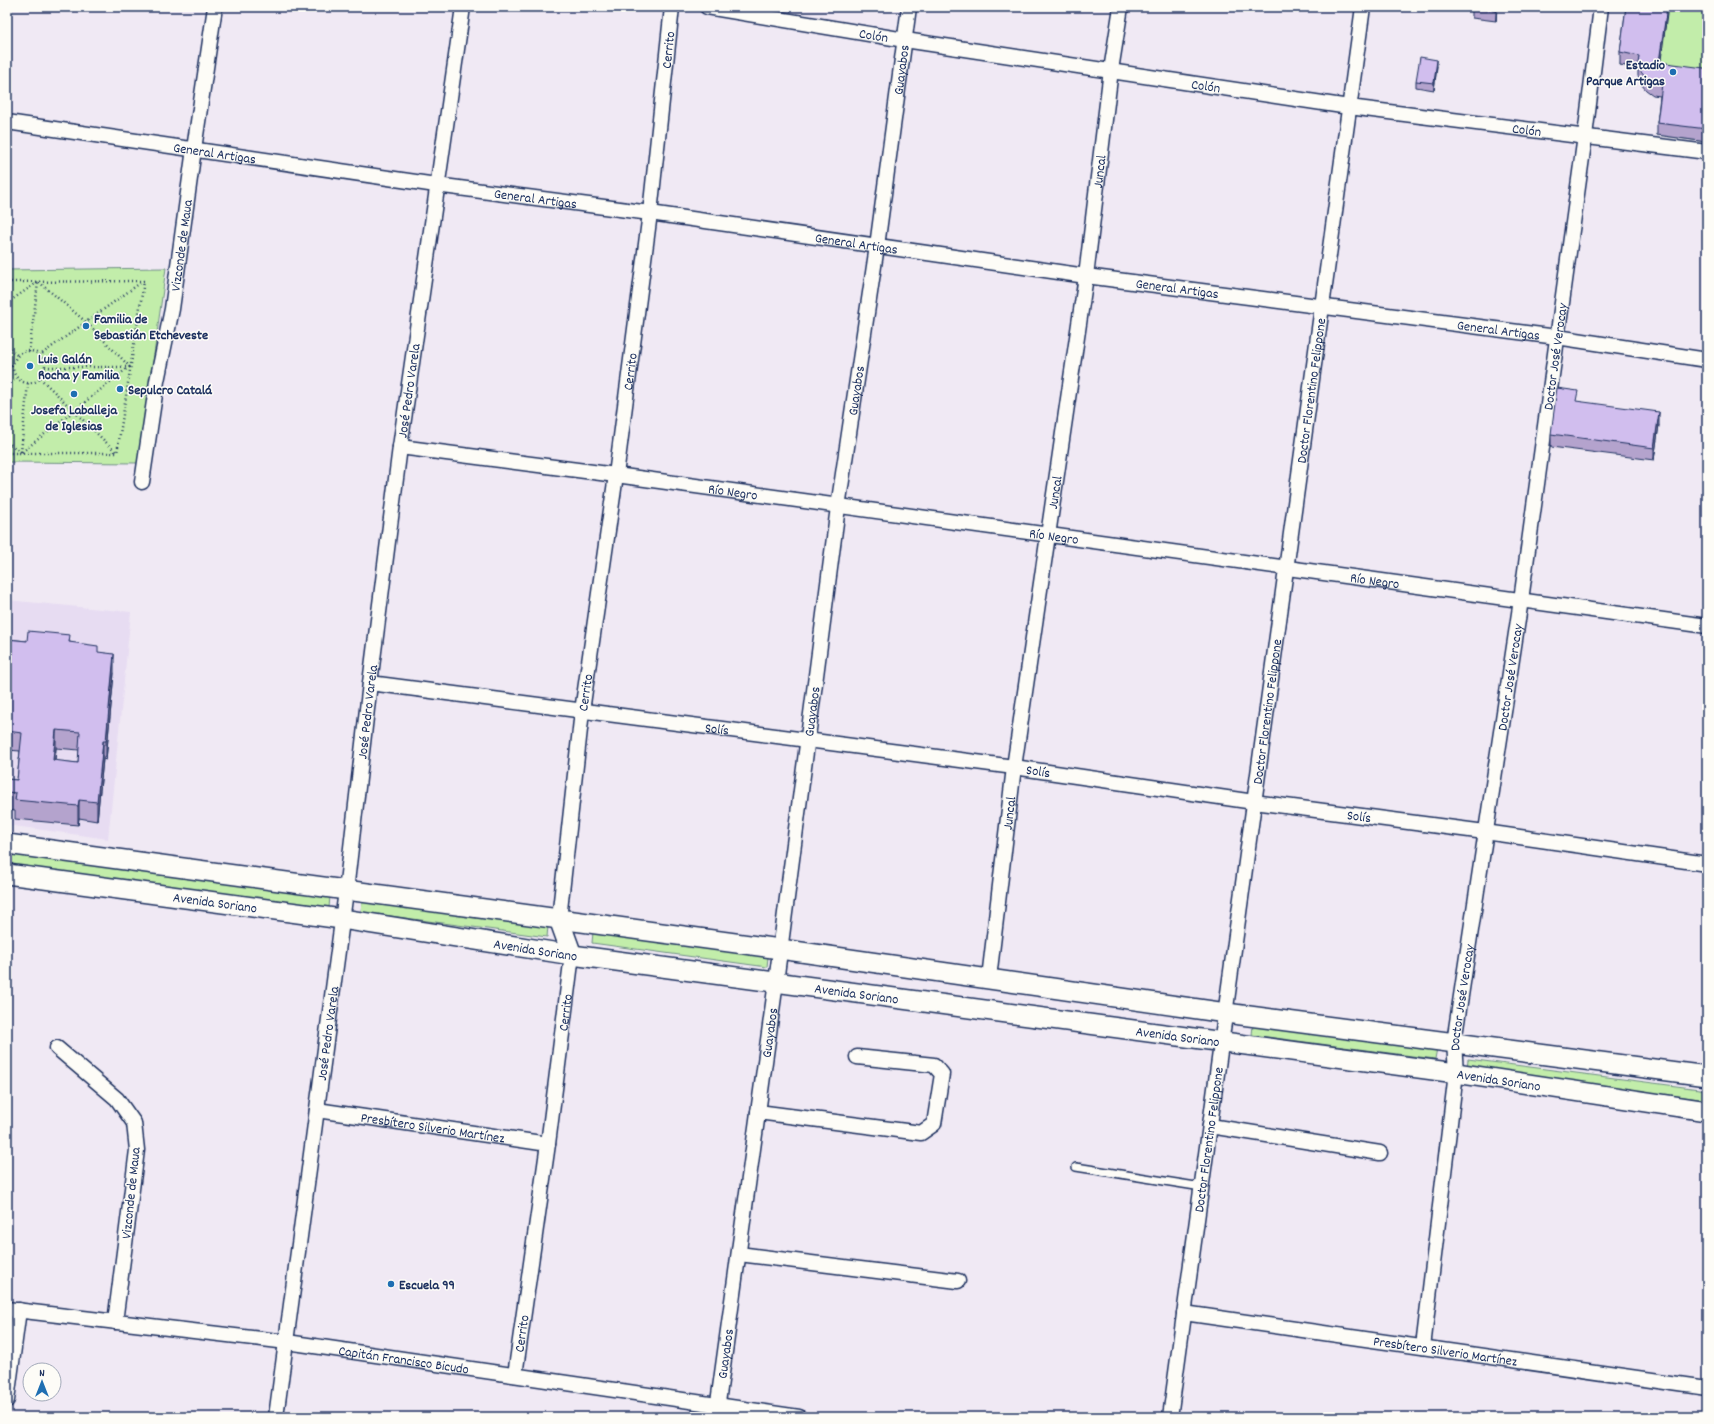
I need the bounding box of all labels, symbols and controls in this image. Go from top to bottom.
street label: Colón [857,24,889,49]
street label: Cerrito [657,30,681,70]
street label: Guayabos [889,44,916,96]
place label: Estadio Parque Artigas [1586,56,1665,92]
marker: Estadio Parque Artigas [1668,67,1678,77]
street label: Colón [1190,75,1221,99]
street label: Colón [1511,120,1542,143]
street label: General Artigas [172,139,257,170]
street label: Juncal [1089,153,1113,189]
street label: General Artigas [493,185,578,215]
street label: Vizconde de Maua [167,198,199,293]
street label: General Artigas [813,229,899,261]
street label: General Artigas [1134,275,1220,305]
street label: Doctor José Verocay [1539,302,1574,411]
place label: Familia de Sebastián Etcheveste [94,310,208,346]
street label: General Artigas [1456,316,1541,347]
street label: Doctor Florentino Felippone [1293,317,1332,465]
marker: Familia de Sebastián Etcheveste [81,321,91,331]
street label: José Pedro Varela [393,342,427,439]
place label: Luis Galán Rocha y Familia [38,350,121,386]
street label: Cerrito [619,352,644,392]
marker: Luis Galán Rocha y Familia [25,361,35,371]
street label: Guayabos [844,364,871,417]
place label: Sepulcro Catalá [128,381,213,401]
marker: Sepulcro Catalá [115,384,125,394]
marker: Josefa Laballeja de Iglesias [69,389,79,399]
place label: Josefa Laballeja de Iglesias [31,401,118,437]
street label: Juncal [1044,474,1069,511]
street label: Río Negro [707,480,759,506]
street label: Río Negro [1028,524,1080,551]
street label: Río Negro [1349,569,1401,595]
street label: Doctor José Verocay [1493,622,1529,732]
street label: Doctor Florentino Felippone [1249,638,1288,786]
street label: José Pedro Varela [353,663,384,760]
street label: Cerrito [574,673,599,713]
street label: Guayabos [800,685,826,738]
street label: Solís [703,719,730,742]
street label: Solís [1025,761,1052,784]
street label: Juncal [999,795,1022,831]
street label: Solís [1346,806,1372,829]
street label: Avenida Soriano [172,888,258,919]
street label: Avenida Soriano [492,935,578,968]
street label: Doctor José Verocay [1446,943,1481,1051]
street label: Avenida Soriano [813,979,900,1010]
street label: José Pedro Varela [313,985,345,1082]
street label: Cerrito [554,993,579,1032]
street label: Guayabos [758,1007,784,1059]
street label: Avenida Soriano [1134,1022,1221,1053]
street label: Avenida Soriano [1455,1065,1542,1098]
street label: Doctor Florentino Felippone [1190,1066,1230,1214]
street label: Presbítero Silverio Martínez [359,1109,506,1150]
street label: Vizconde de Maua [117,1146,147,1240]
place label: Escuela 99 [399,1276,455,1296]
marker: Escuela 99 [386,1279,396,1289]
street label: Cerrito [510,1314,535,1354]
street label: Guayabos [713,1328,740,1380]
street label: Presbítero Silverio Martínez [1372,1332,1519,1373]
street label: Capitán Francisco Bicudo [337,1342,470,1381]
north arrow [22,1362,62,1402]
text: N [39,1366,45,1382]

